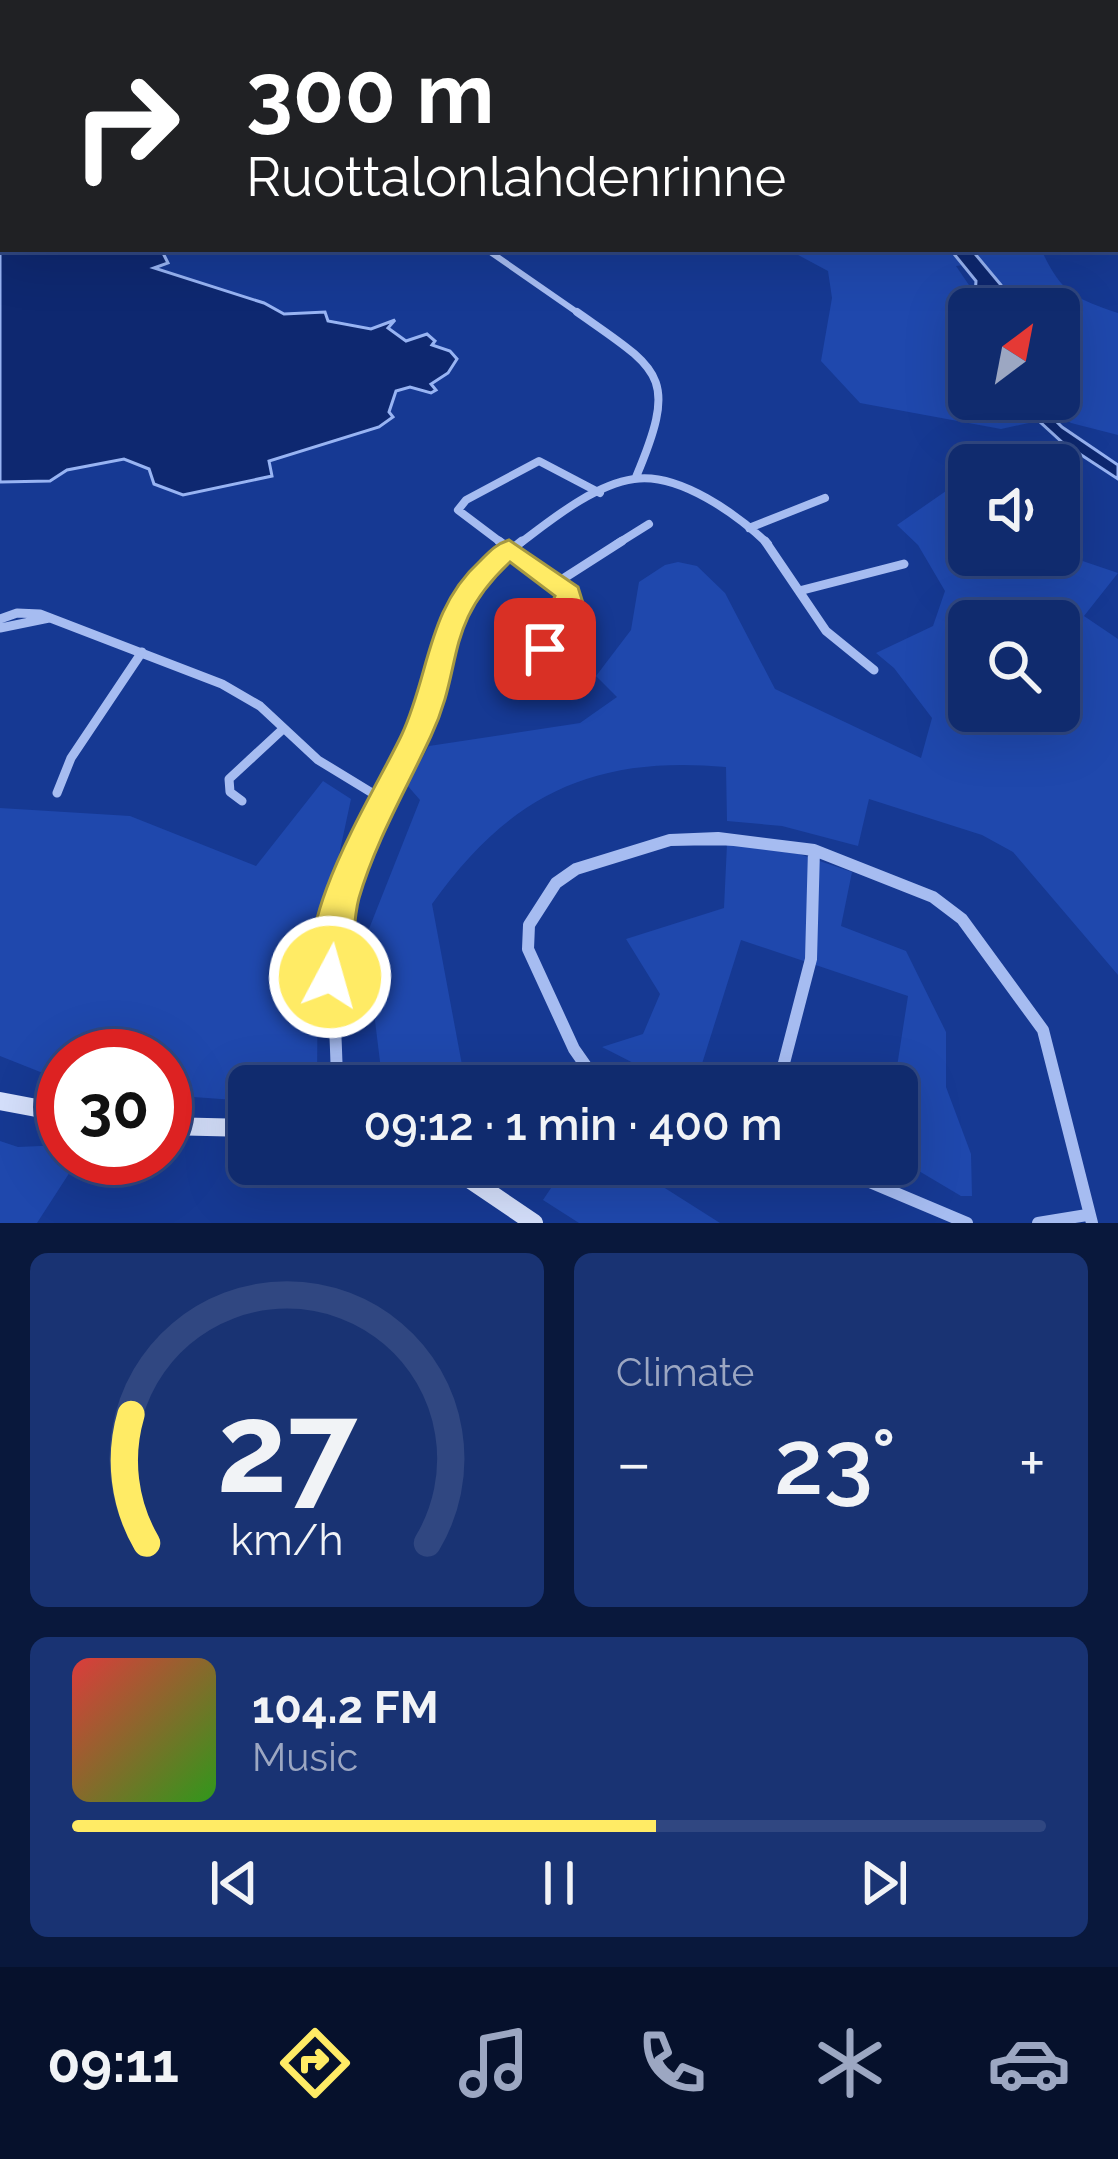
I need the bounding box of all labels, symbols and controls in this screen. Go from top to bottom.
text: 300 m [246,44,494,143]
icon: right [48,48,204,204]
text: Ruottalonlahdenrinne [246,145,786,209]
north arrow [948,288,1080,420]
map controls [948,288,1080,732]
button: sound [948,444,1080,576]
pin [494,598,596,700]
button: search [948,600,1080,732]
icon: arrive [512,616,578,682]
position arrow [267,914,393,1040]
speed limit sign: 30 [36,1029,192,1185]
text: 09:12 · 1 min · 400 m [364,1098,782,1151]
text: Climate [616,1349,754,1395]
text: 27 [217,1375,358,1521]
text: 23° [774,1409,896,1515]
text: − [616,1424,652,1501]
text: + [1019,1424,1046,1501]
text: km/h [230,1515,344,1565]
text: 104.2 FM [252,1681,439,1734]
text: Music [252,1734,358,1780]
icon: previous [201,1850,267,1916]
icon: pause [526,1850,592,1916]
icon: next [851,1850,917,1916]
icon: directions [273,2021,357,2105]
icon: music [452,2021,536,2105]
icon: phone [630,2021,714,2105]
icon: climate [808,2021,892,2105]
icon: car [987,2021,1071,2105]
text: 09:11 [47,2031,179,2095]

